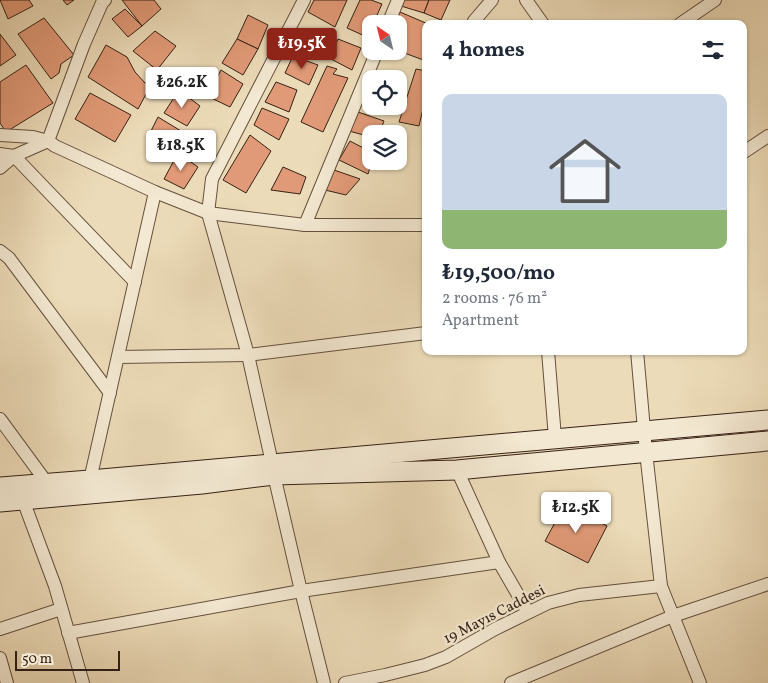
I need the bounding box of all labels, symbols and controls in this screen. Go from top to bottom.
north arrow [362,15,408,60]
map controls [362,15,407,170]
pin: ₺19.5K [261,28,343,70]
text: ₺19.5K [278,33,326,55]
text: 4 homes [442,36,525,65]
icon: filters [699,36,727,64]
pin: ₺26.2K [141,66,223,109]
button: locate [362,70,407,115]
text: ₺26.2K [156,72,208,94]
button: layers [362,125,407,170]
icon: home [540,126,630,216]
pin: ₺18.5K [140,130,222,172]
text: ₺18.5K [157,135,205,157]
text: ₺19,500/mo [442,259,555,288]
text: 2 rooms · 76 m² [442,288,547,310]
text: Apartment [442,310,519,332]
pin: ₺12.5K [535,492,617,534]
text: ₺12.5K [552,497,600,519]
street label: 19 Mayıs Caddesi [440,581,549,650]
scale bar [15,648,120,671]
text: 50 m [22,650,52,669]

